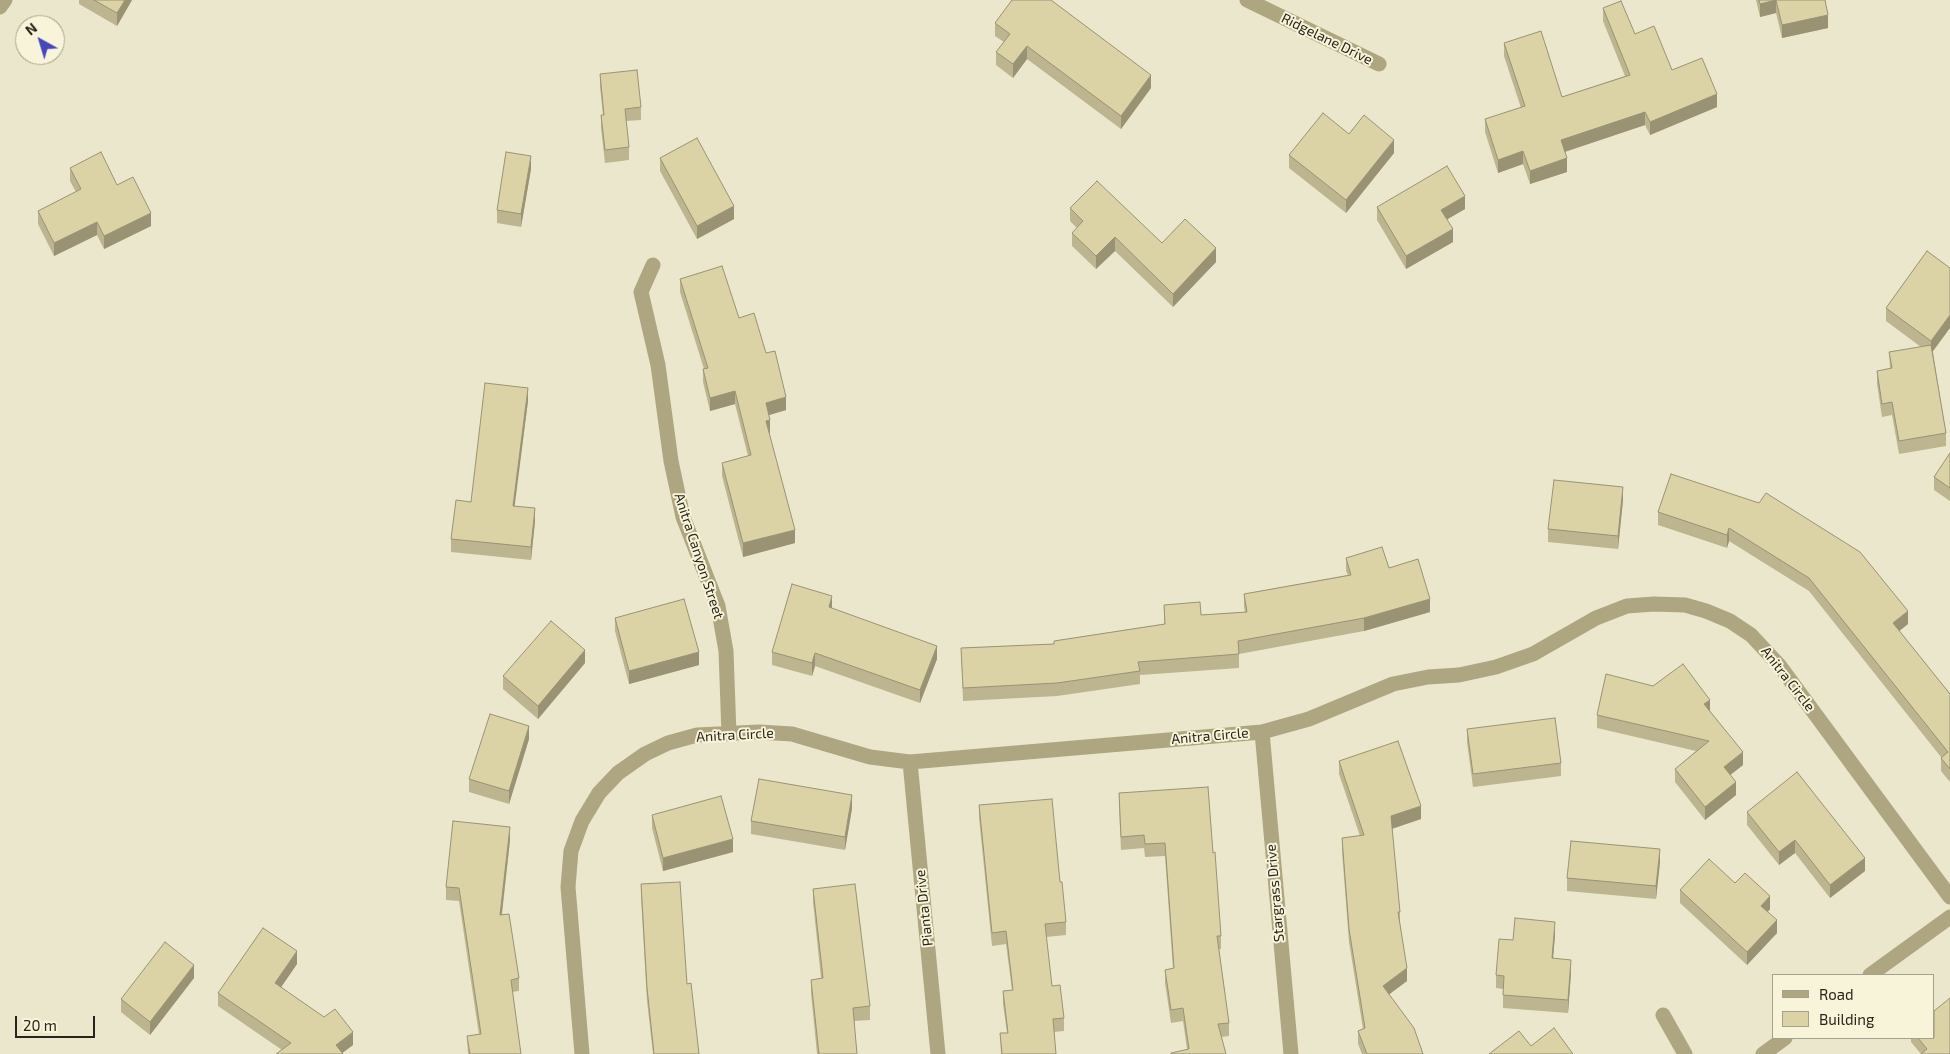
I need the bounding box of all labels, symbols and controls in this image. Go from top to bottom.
street label: Ridgelane Drive [1279,10,1375,68]
north arrow [15,15,65,65]
text: N [22,19,40,39]
street label: Anitra Canyon Street [671,491,727,621]
street label: Anitra Circle [1758,643,1818,715]
street label: Anitra Circle [1171,724,1249,748]
street label: Anitra Circle [696,725,774,745]
street label: Stargrass Drive [1262,843,1288,943]
street label: Pianta Drive [912,869,936,947]
legend [1772,974,1935,1039]
text: Road [1819,985,1854,1003]
scale bar [18,1006,98,1038]
text: Building [1819,1010,1874,1028]
text: 20 m [23,1016,57,1034]

